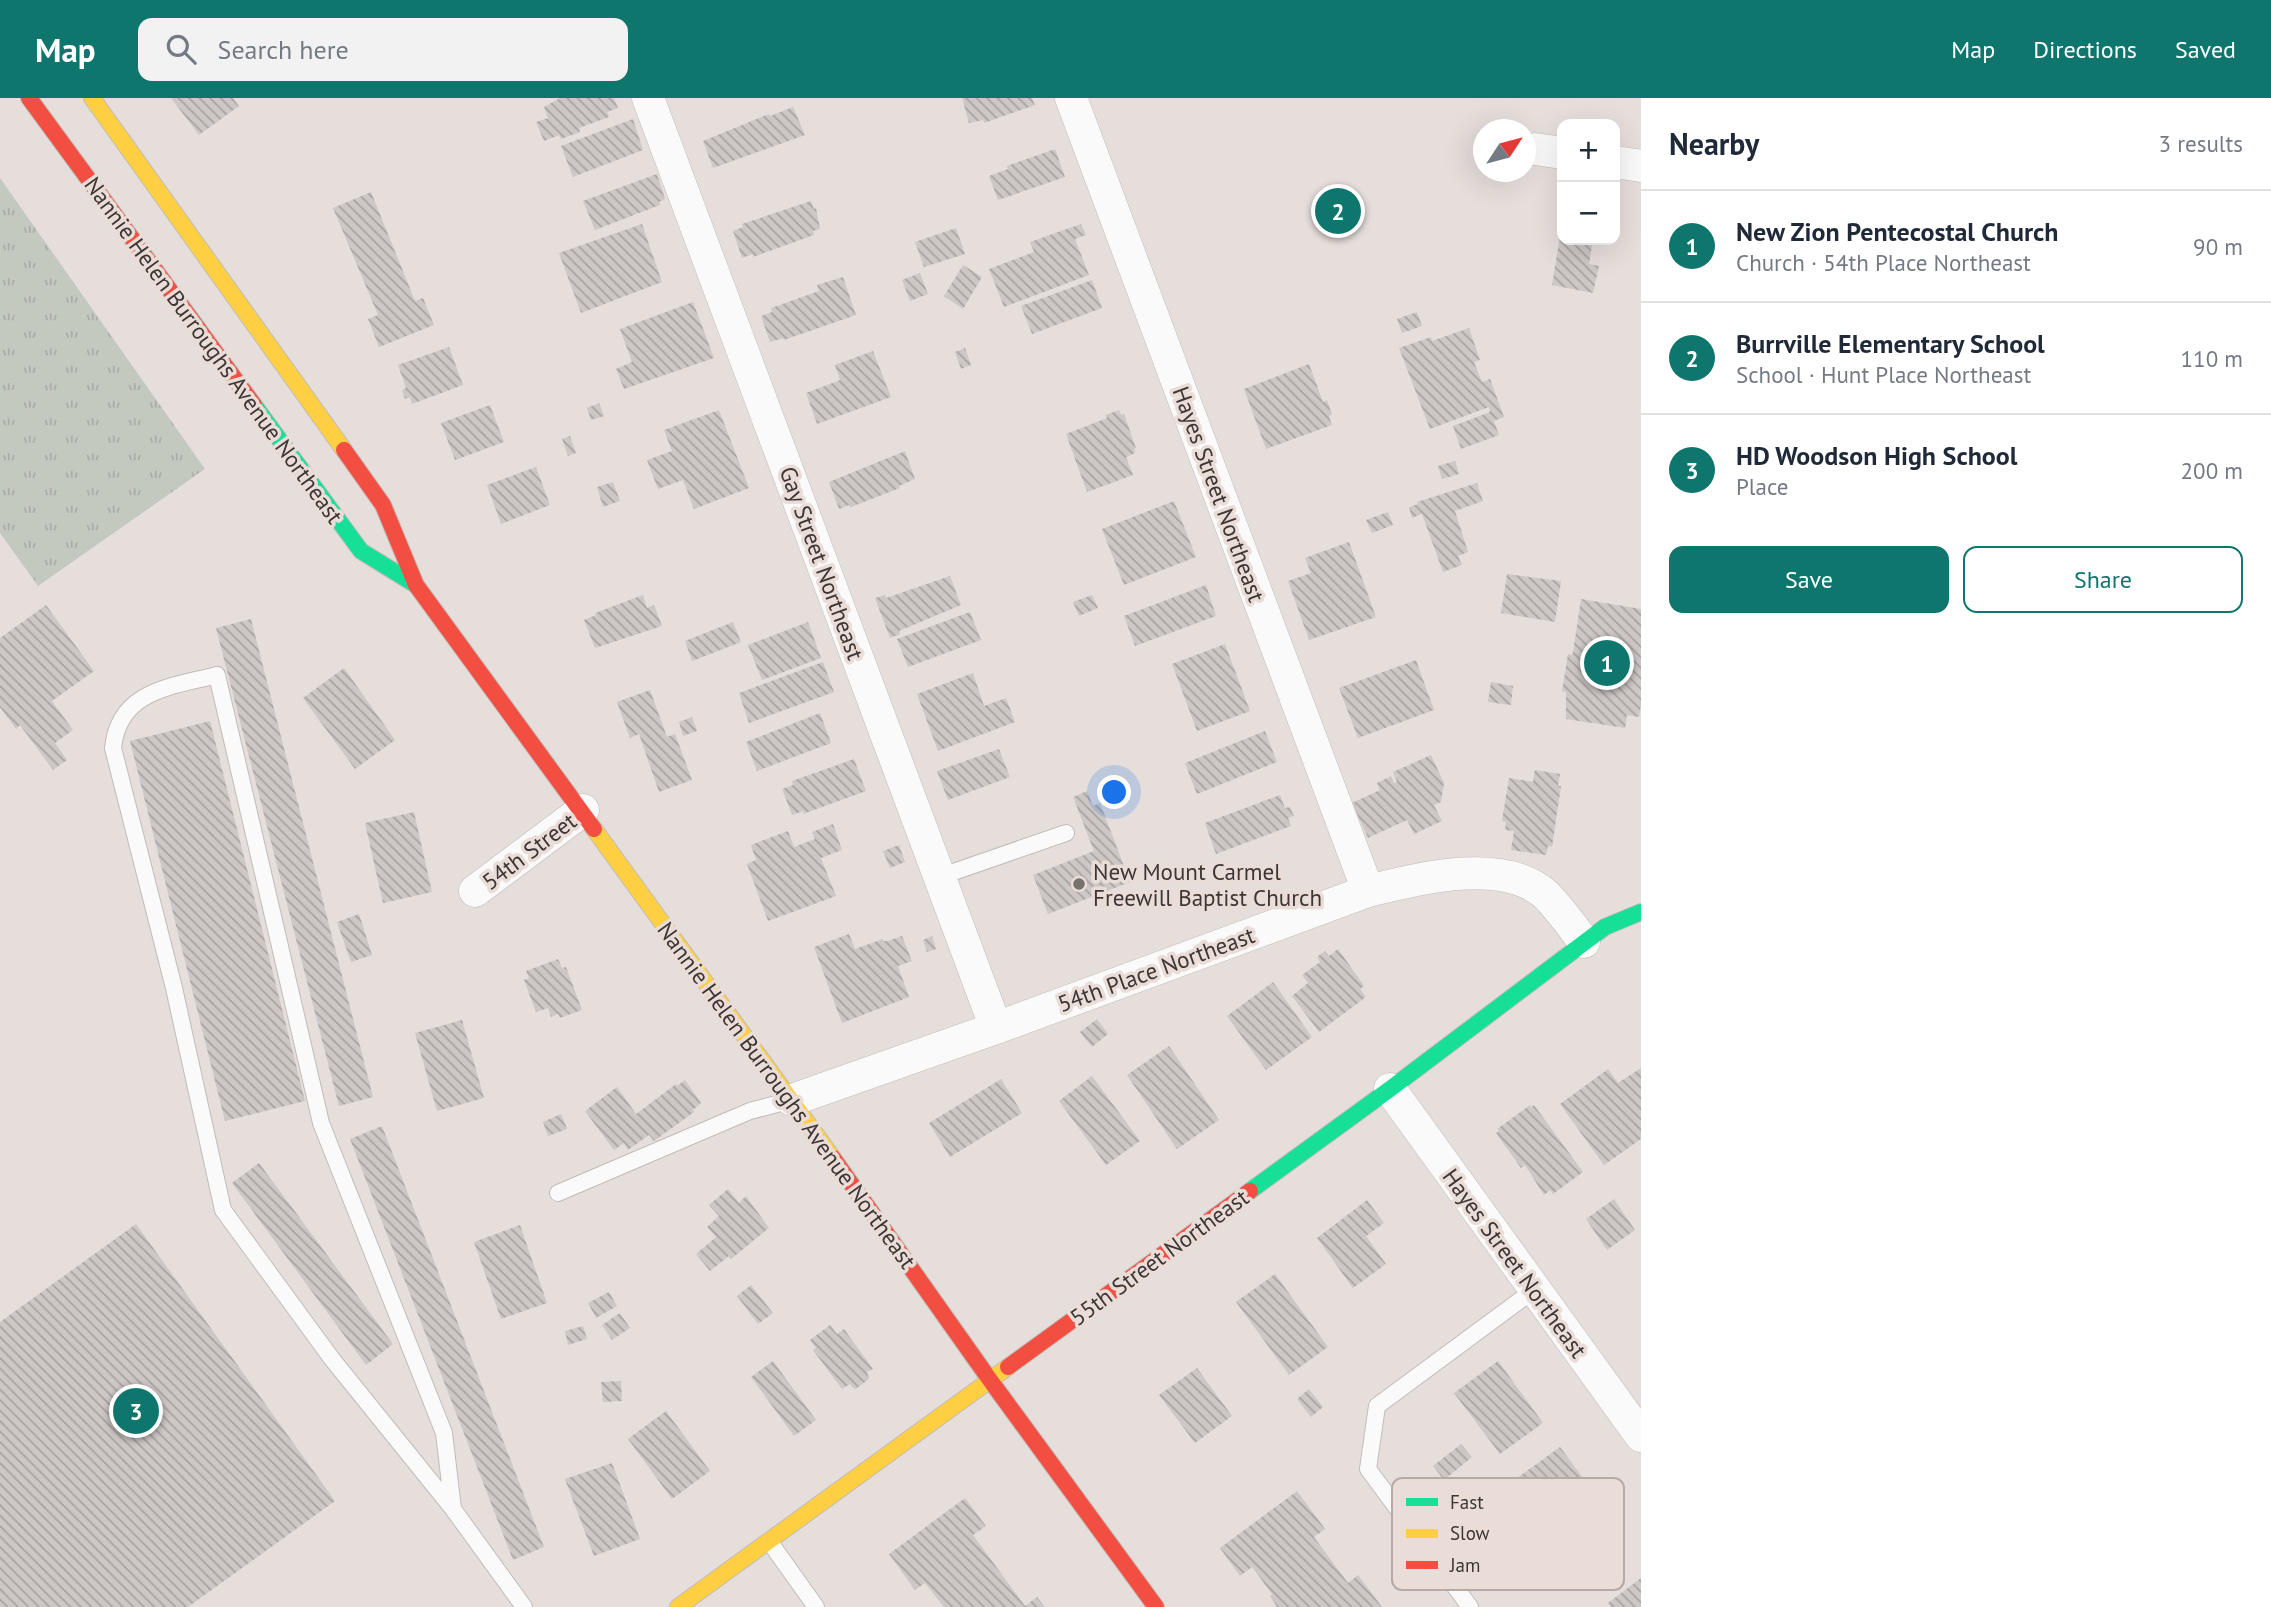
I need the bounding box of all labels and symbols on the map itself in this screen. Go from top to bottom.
north arrow [1473,119,1536,182]
street label: Nannie Helen Burroughs Avenue Northeast [78,171,350,529]
pin: 2 [1315,185,1361,237]
street label: Hayes Street Northeast [1167,382,1272,606]
street label: Gay Street Northeast [774,462,871,664]
pin: 1 [1584,637,1630,689]
your location [1097,775,1131,809]
street label: 54th Street [476,806,582,896]
place label: New Mount Carmel Freewill Baptist Church [1093,857,1322,912]
marker: New Mount Carmel Freewill Baptist Church [1071,876,1087,892]
street label: Nannie Helen Burroughs Avenue Northeast [651,916,923,1274]
street label: 54th Place Northeast [1054,920,1259,1018]
street label: Hayes Street Northeast [1437,1163,1594,1364]
street label: 55th Street Northeast [1064,1182,1254,1332]
pin: 3 [113,1385,159,1437]
legend [1392,1478,1624,1590]
text: Fast [1450,1490,1484,1514]
text: Slow [1450,1521,1490,1545]
text: Jam [1449,1553,1480,1577]

